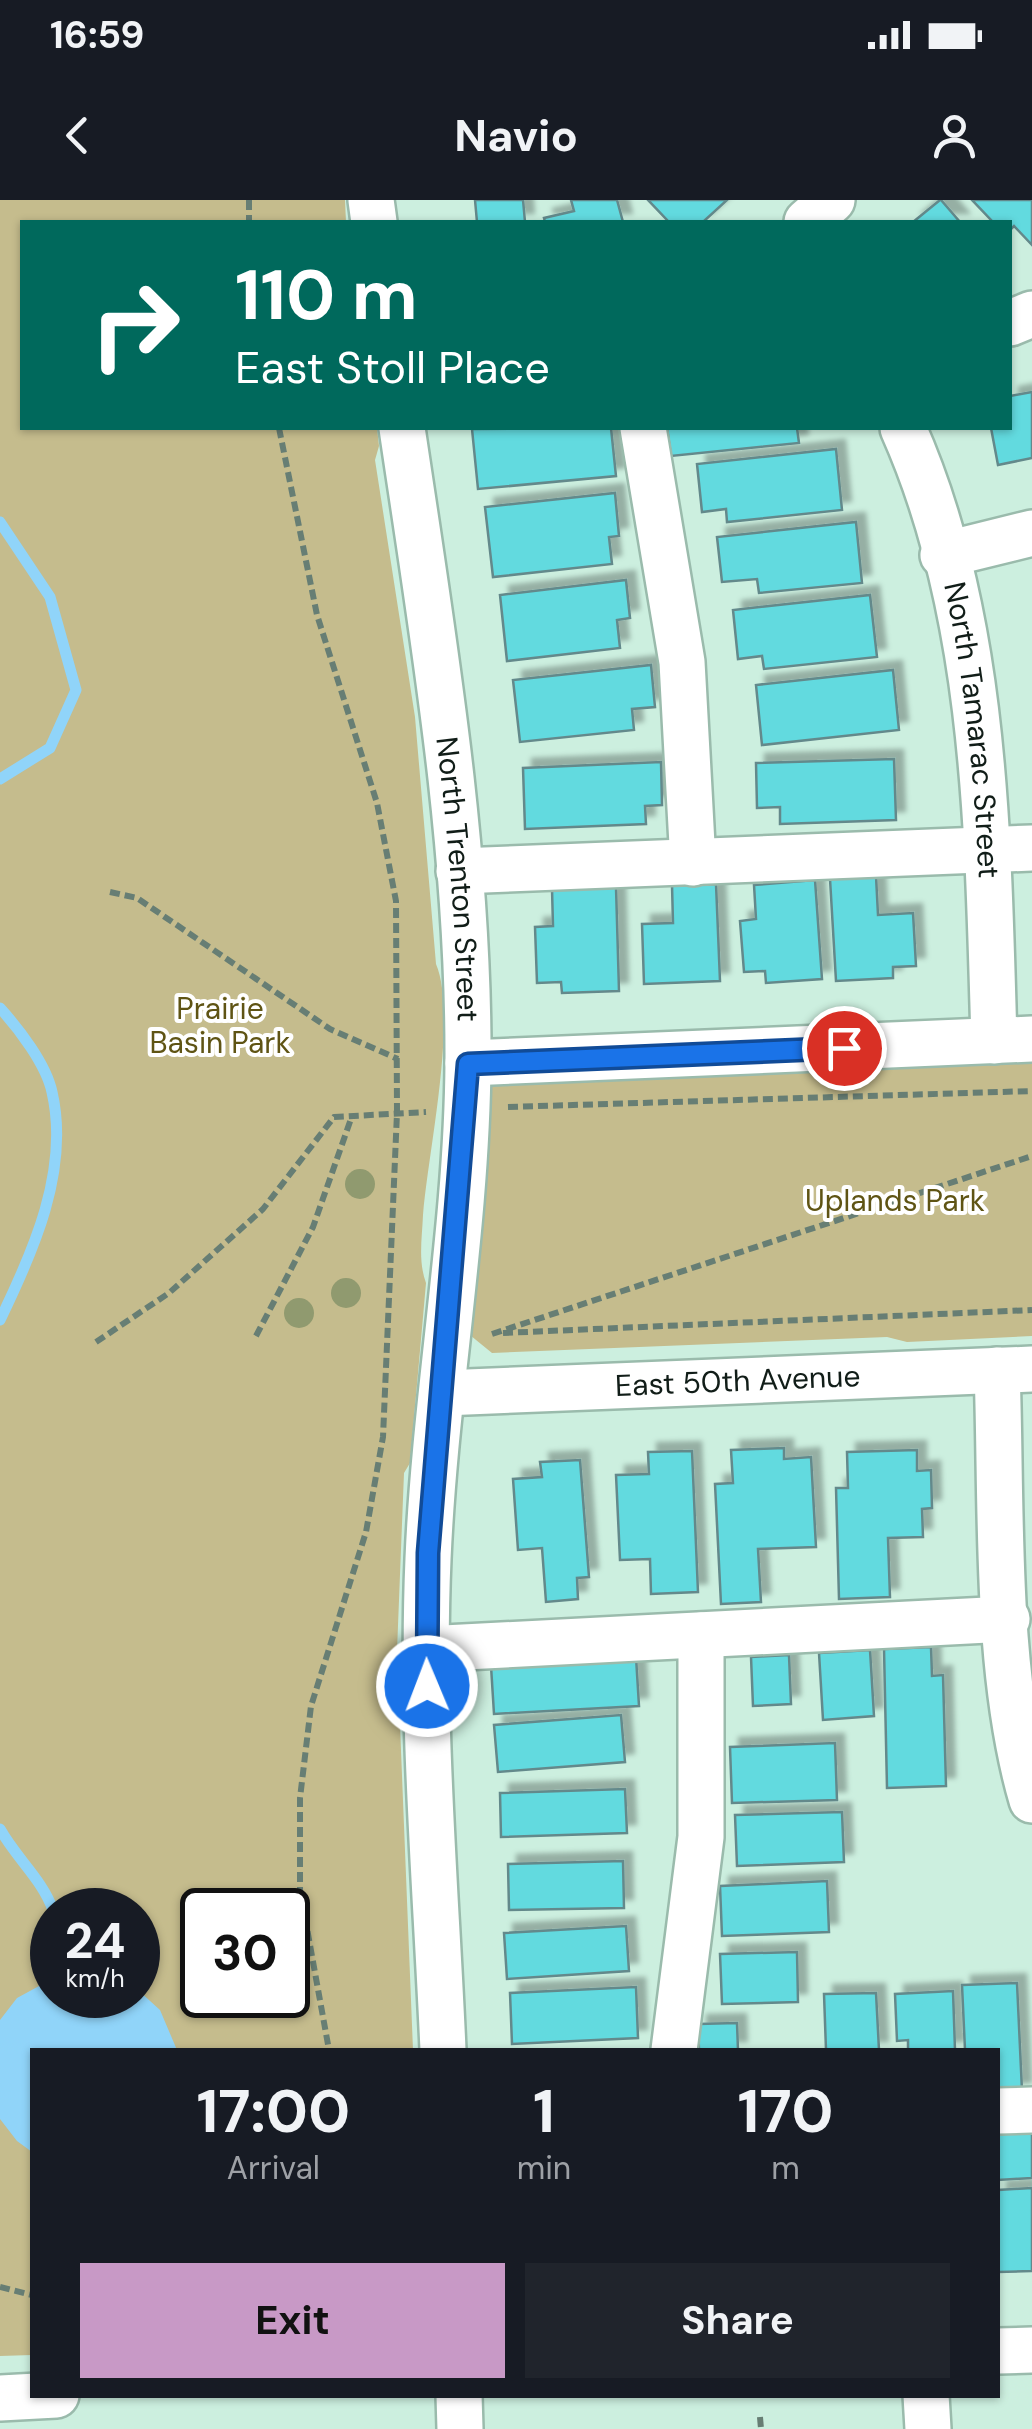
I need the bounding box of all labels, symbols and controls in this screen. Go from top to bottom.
text: 16:59 [50,10,144,60]
text: Navio [454,106,578,165]
icon: back [50,108,105,163]
icon: person [927,108,982,163]
text: 110 m [235,250,418,341]
icon: right [70,260,200,390]
text: East Stoll Place [235,338,550,397]
street label: North Tamarac Street [935,578,1009,879]
street label: North Trenton Street [427,734,488,1022]
park label: Prairie Basin Park [149,989,291,1062]
pin [802,1006,887,1091]
icon: arrive [817,1021,872,1076]
park label: Uplands Park [805,1181,985,1220]
street label: East 50th Avenue [614,1356,861,1405]
position arrow [375,1634,479,1738]
speed limit sign: 30 [180,1888,310,2018]
text: 24 [65,1908,126,1974]
text: km/h [65,1962,125,1995]
text: 17:00 [196,2072,350,2151]
text: 1 [533,2072,555,2151]
text: 170 [738,2072,834,2151]
text: Arrival [227,2147,320,2189]
text: min [517,2147,571,2189]
text: m [771,2147,800,2189]
button: Exit [80,2263,505,2378]
button: Share [525,2263,950,2378]

